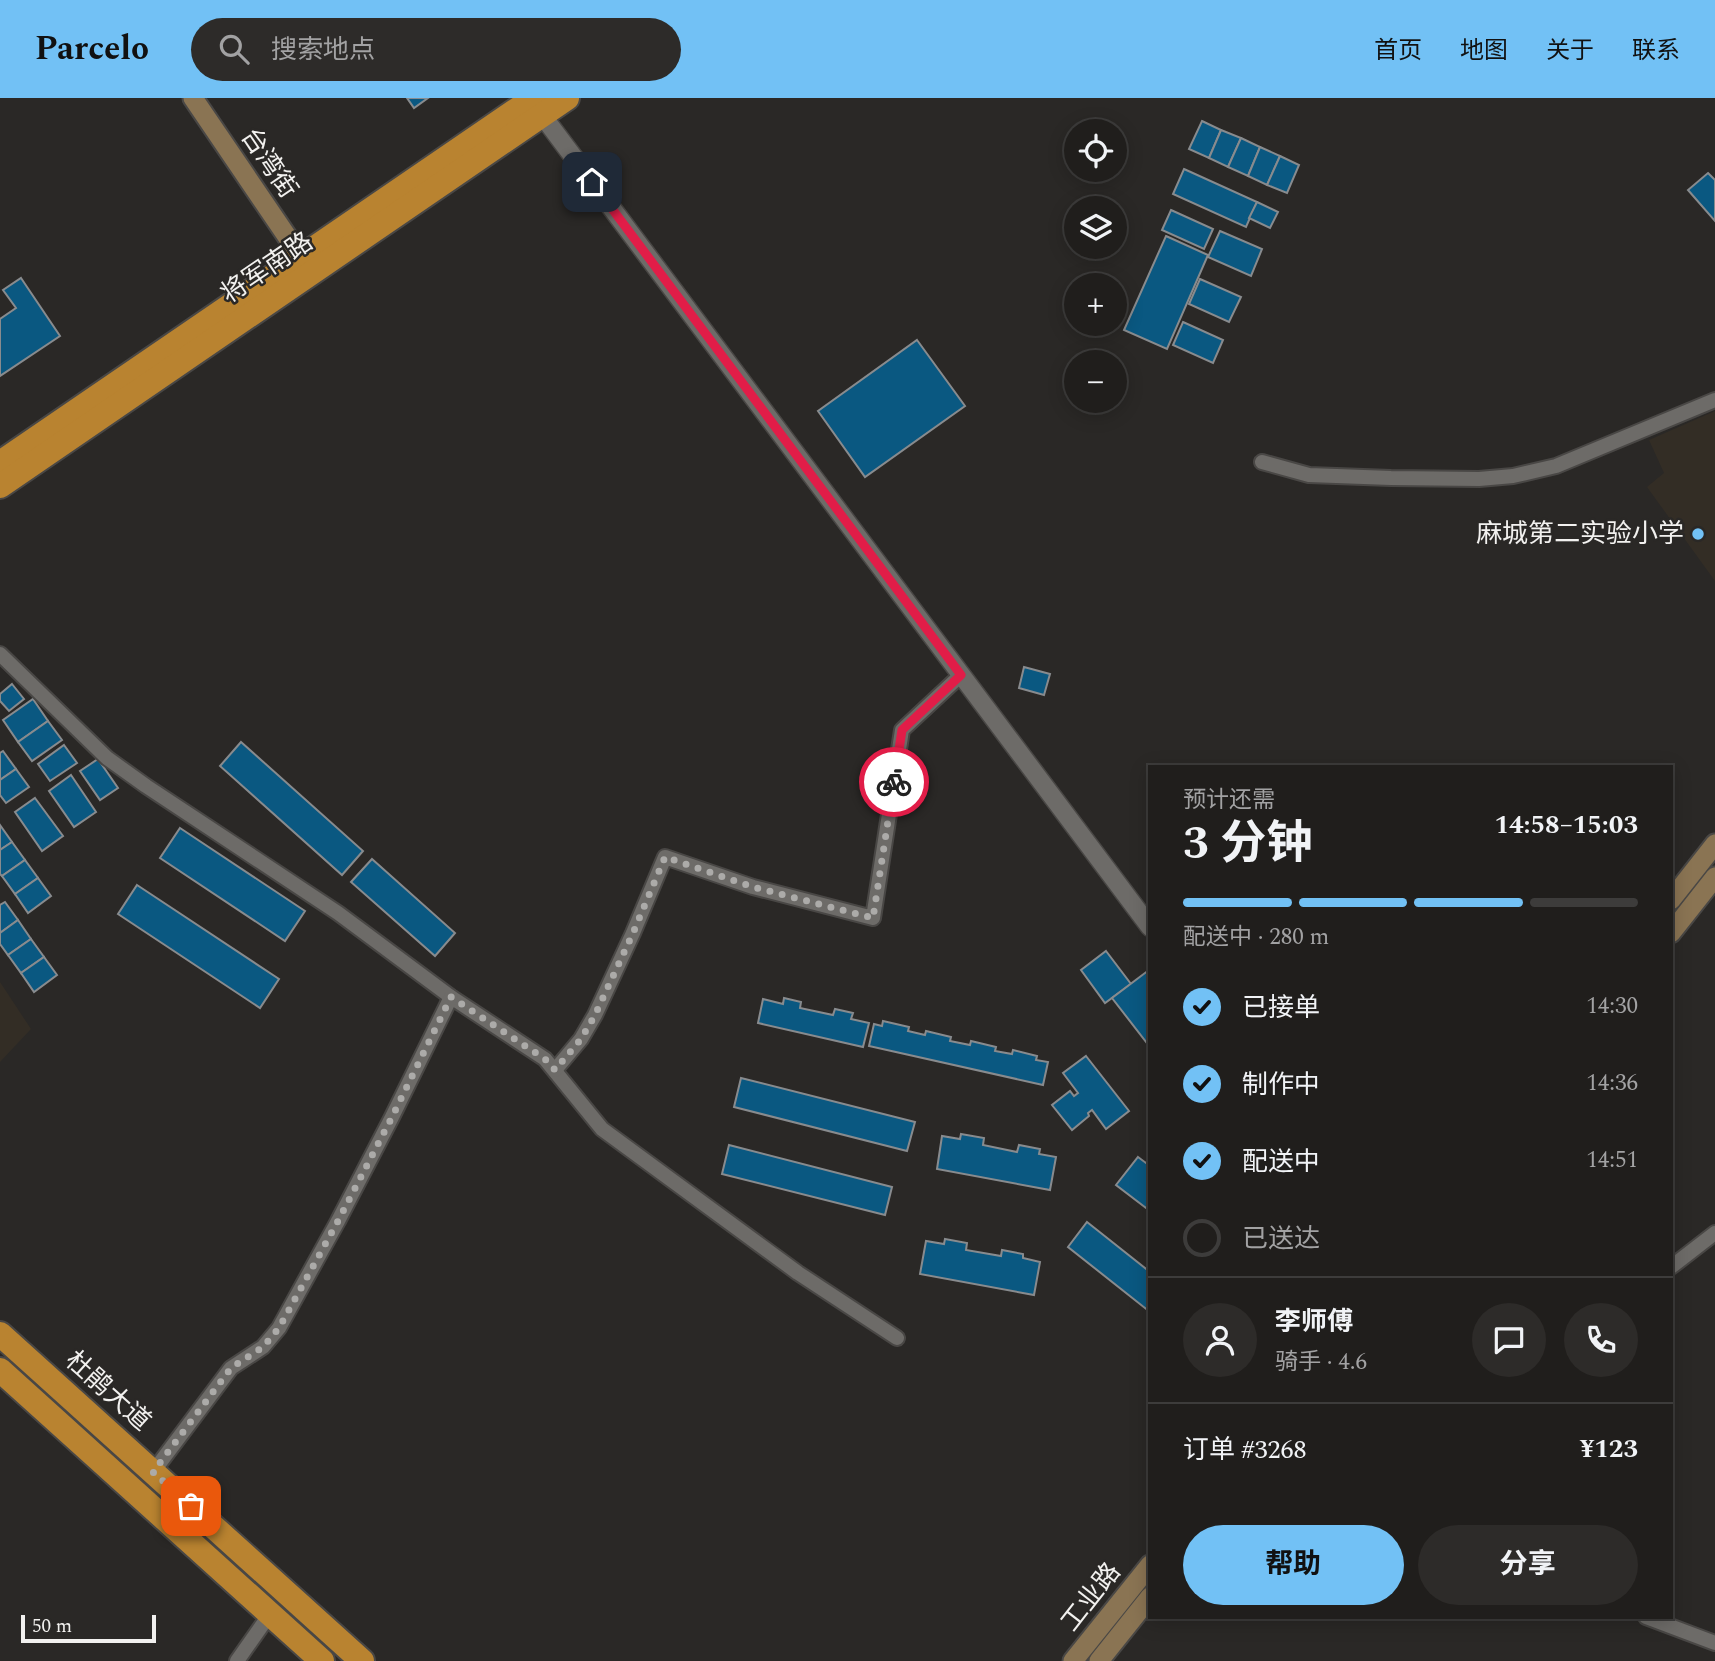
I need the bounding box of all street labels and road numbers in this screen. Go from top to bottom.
street label: 台湾街 [231,119,307,207]
street label: 将军南路 [213,222,321,314]
street label: 杜鹃大道 [56,1341,160,1441]
street label: 工业路 [1051,1554,1131,1640]

